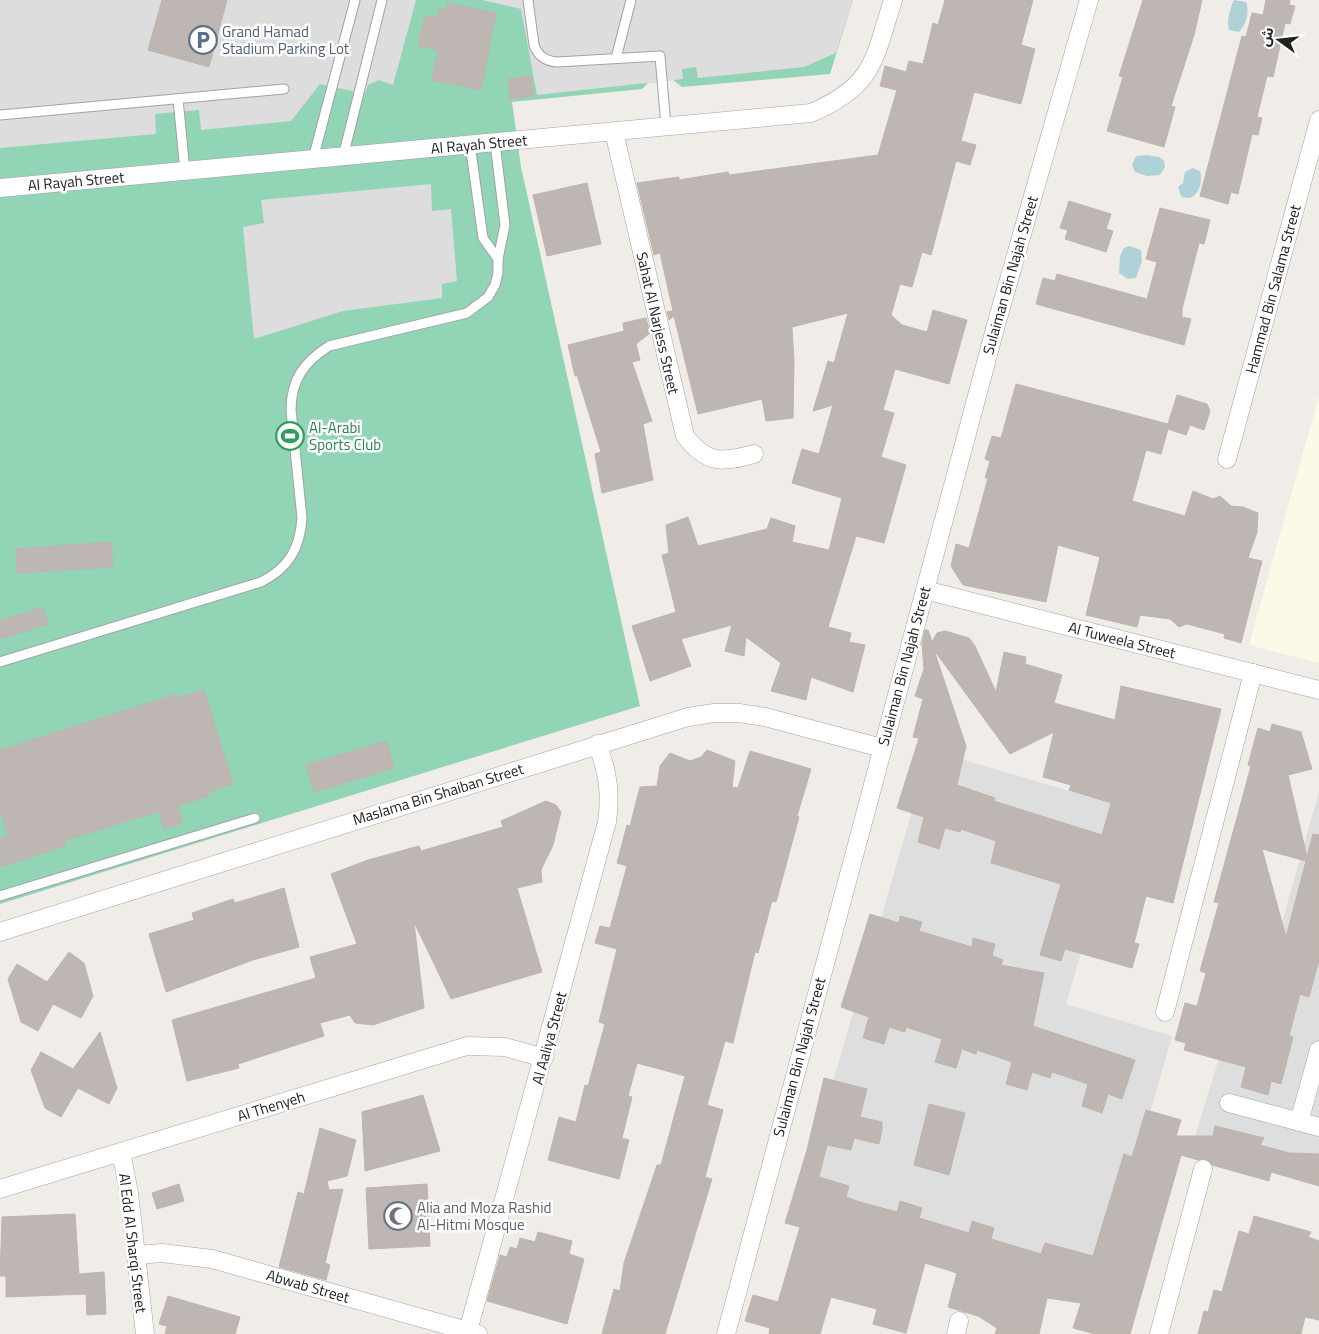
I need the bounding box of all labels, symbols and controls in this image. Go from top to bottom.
north arrow [1254,15,1304,65]
place label: Grand Hamad Stadium Parking Lot [222,20,350,60]
parking icon: Grand Hamad Stadium Parking Lot [188,25,218,55]
text: ش [1253,25,1279,48]
street label: Al Rayah Street [430,128,529,160]
street label: Al Rayah Street [27,165,126,197]
street label: Sulaiman Bin Najah Street [976,192,1044,357]
street label: Hammad Bin Salama Street [1239,201,1307,376]
street label: Sahat Al Narjess Street [630,250,686,397]
place label: Al-Arabi Sports Club [309,416,381,456]
sports icon: Al-Arabi Sports Club [275,421,305,451]
street label: Sulaiman Bin Najah Street [872,583,937,748]
street label: Al Tuweela Street [1066,616,1179,665]
street label: Maslama Bin Shaiban Street [350,757,527,831]
street label: Sulaiman Bin Najah Street [767,974,832,1139]
street label: Al Aaliya Street [526,988,573,1087]
street label: Al Thenyeh [234,1085,308,1127]
street label: Al Edd Al Sharqi Street [113,1172,153,1315]
place label: Alia and Moza Rashid Al-Hitmi Mosque [417,1196,551,1236]
mosque icon: Alia and Moza Rashid Al-Hitmi Mosque [383,1201,413,1231]
street label: Abwab Street [264,1263,353,1309]

